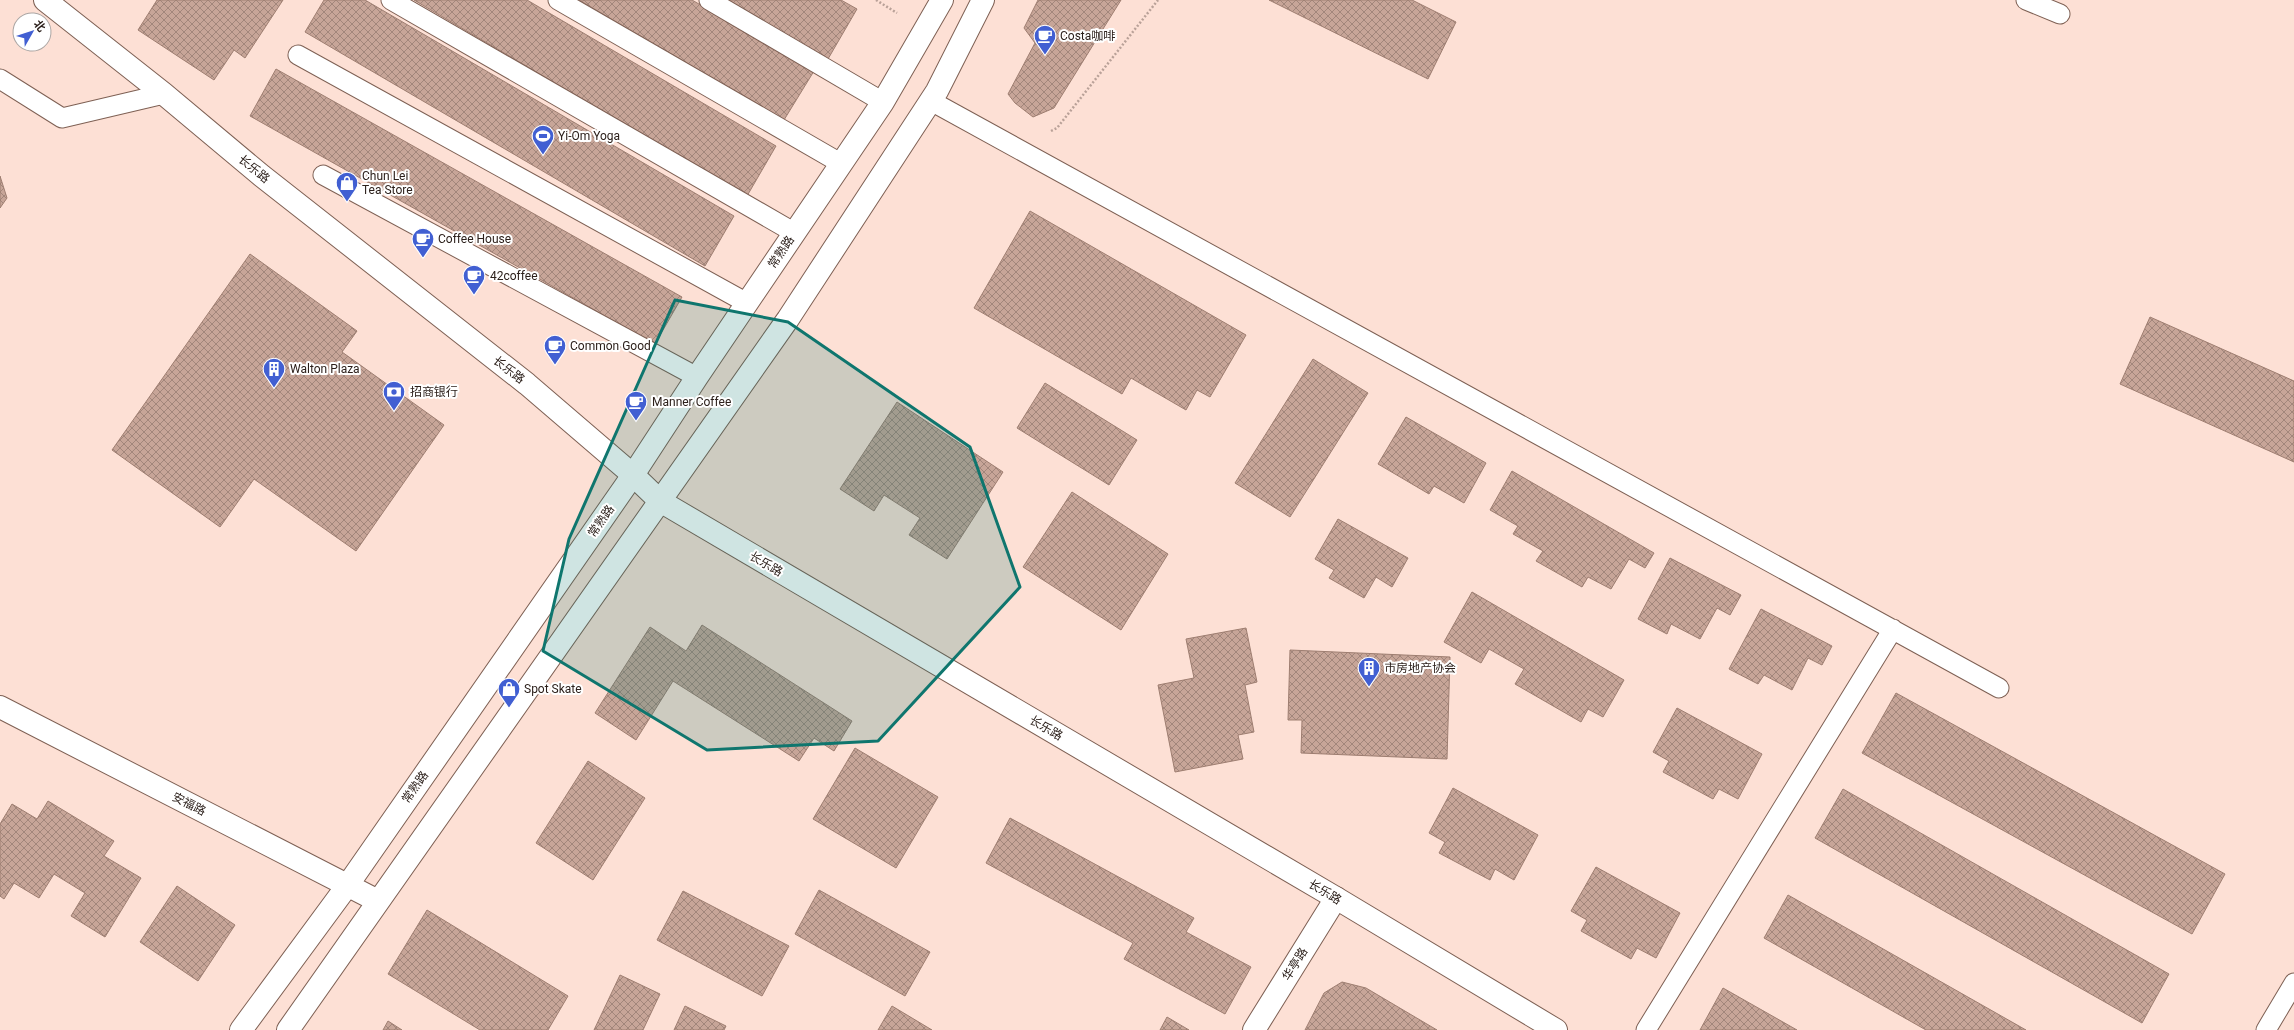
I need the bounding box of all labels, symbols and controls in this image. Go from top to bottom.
north arrow [12,12,52,52]
text: 北 [31,18,48,34]
cafe icon: Costa咖啡 [1032,23,1058,56]
place label: Costa咖啡 [1060,29,1115,43]
sports icon: Yi-Om Yoga [530,123,556,156]
place label: Yi-Om Yoga [558,129,620,143]
street label: 长乐路 [236,152,272,186]
place label: Chun Lei Tea Store [362,169,413,197]
shop icon: Chun Lei Tea Store [334,170,360,203]
cafe icon: Coffee House [410,226,436,259]
place label: Coffee House [438,232,511,246]
street label: 常熟路 [765,233,797,271]
cafe icon: 42coffee [461,263,487,296]
place label: 42coffee [490,269,538,283]
cafe icon: Common Good [542,333,568,366]
place label: Common Good [570,339,651,353]
street label: 长乐路 [491,353,527,387]
building icon: Walton Plaza [261,356,287,389]
place label: Walton Plaza [290,362,360,376]
bank icon: 招商银行 [381,379,407,412]
place label: 招商银行 [410,385,458,399]
cafe icon: Manner Coffee [623,389,649,422]
place label: Manner Coffee [652,395,731,409]
street label: 常熟路 [585,502,617,540]
street label: 长乐路 [747,549,785,579]
building icon: 市房地产协会 [1356,655,1382,688]
place label: 市房地产协会 [1384,661,1456,675]
shop icon: Spot Skate [496,676,522,709]
place label: Spot Skate [524,682,582,696]
street label: 长乐路 [1027,713,1065,743]
street label: 常熟路 [399,768,431,806]
street label: 安福路 [170,790,208,818]
street label: 长乐路 [1306,877,1344,907]
street label: 华亭路 [1280,945,1310,983]

